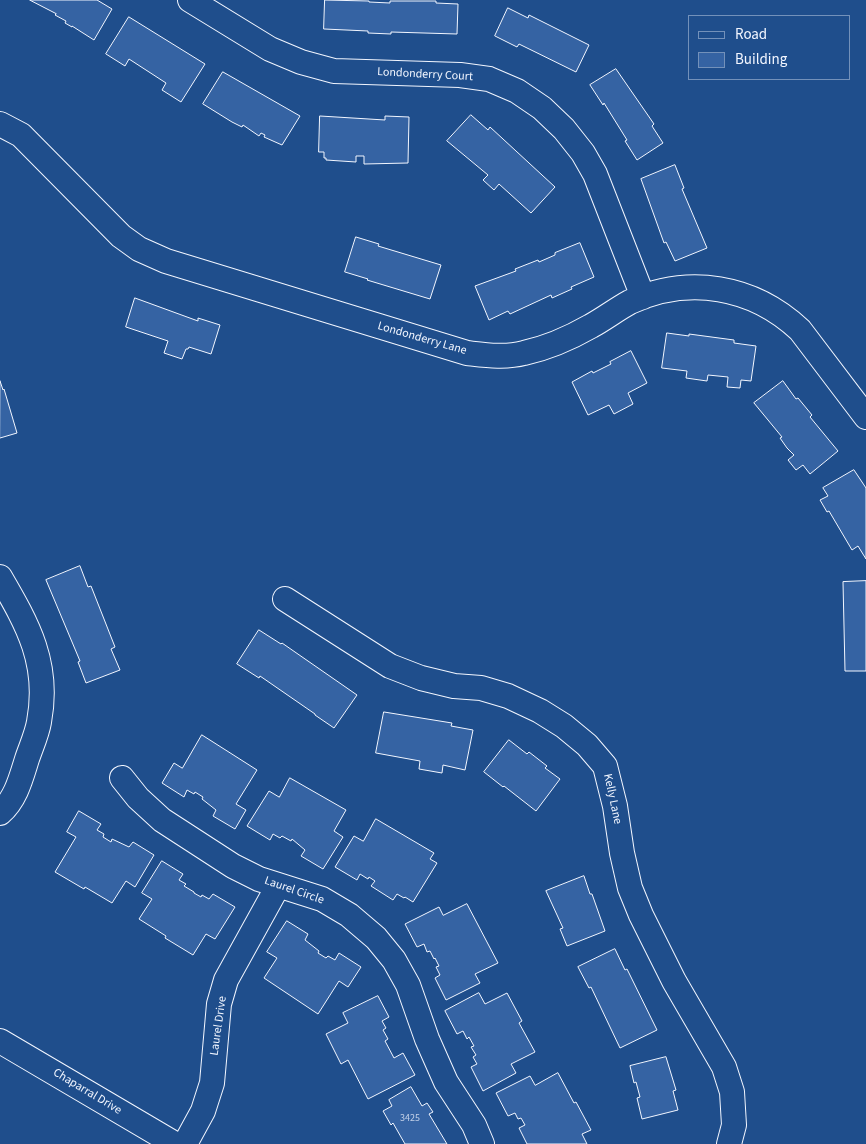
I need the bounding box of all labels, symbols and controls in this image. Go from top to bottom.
legend [688,15,851,80]
text: Road [735,24,767,45]
text: Building [735,49,787,70]
street label: Londonderry Court [377,65,473,85]
street label: Londonderry Lane [376,319,468,359]
street label: Kelly Lane [600,772,624,826]
street label: Laurel Circle [262,874,326,908]
street label: Laurel Drive [208,995,230,1057]
street label: Chaparral Drive [50,1066,124,1118]
house number: 3425 [400,1113,420,1125]

